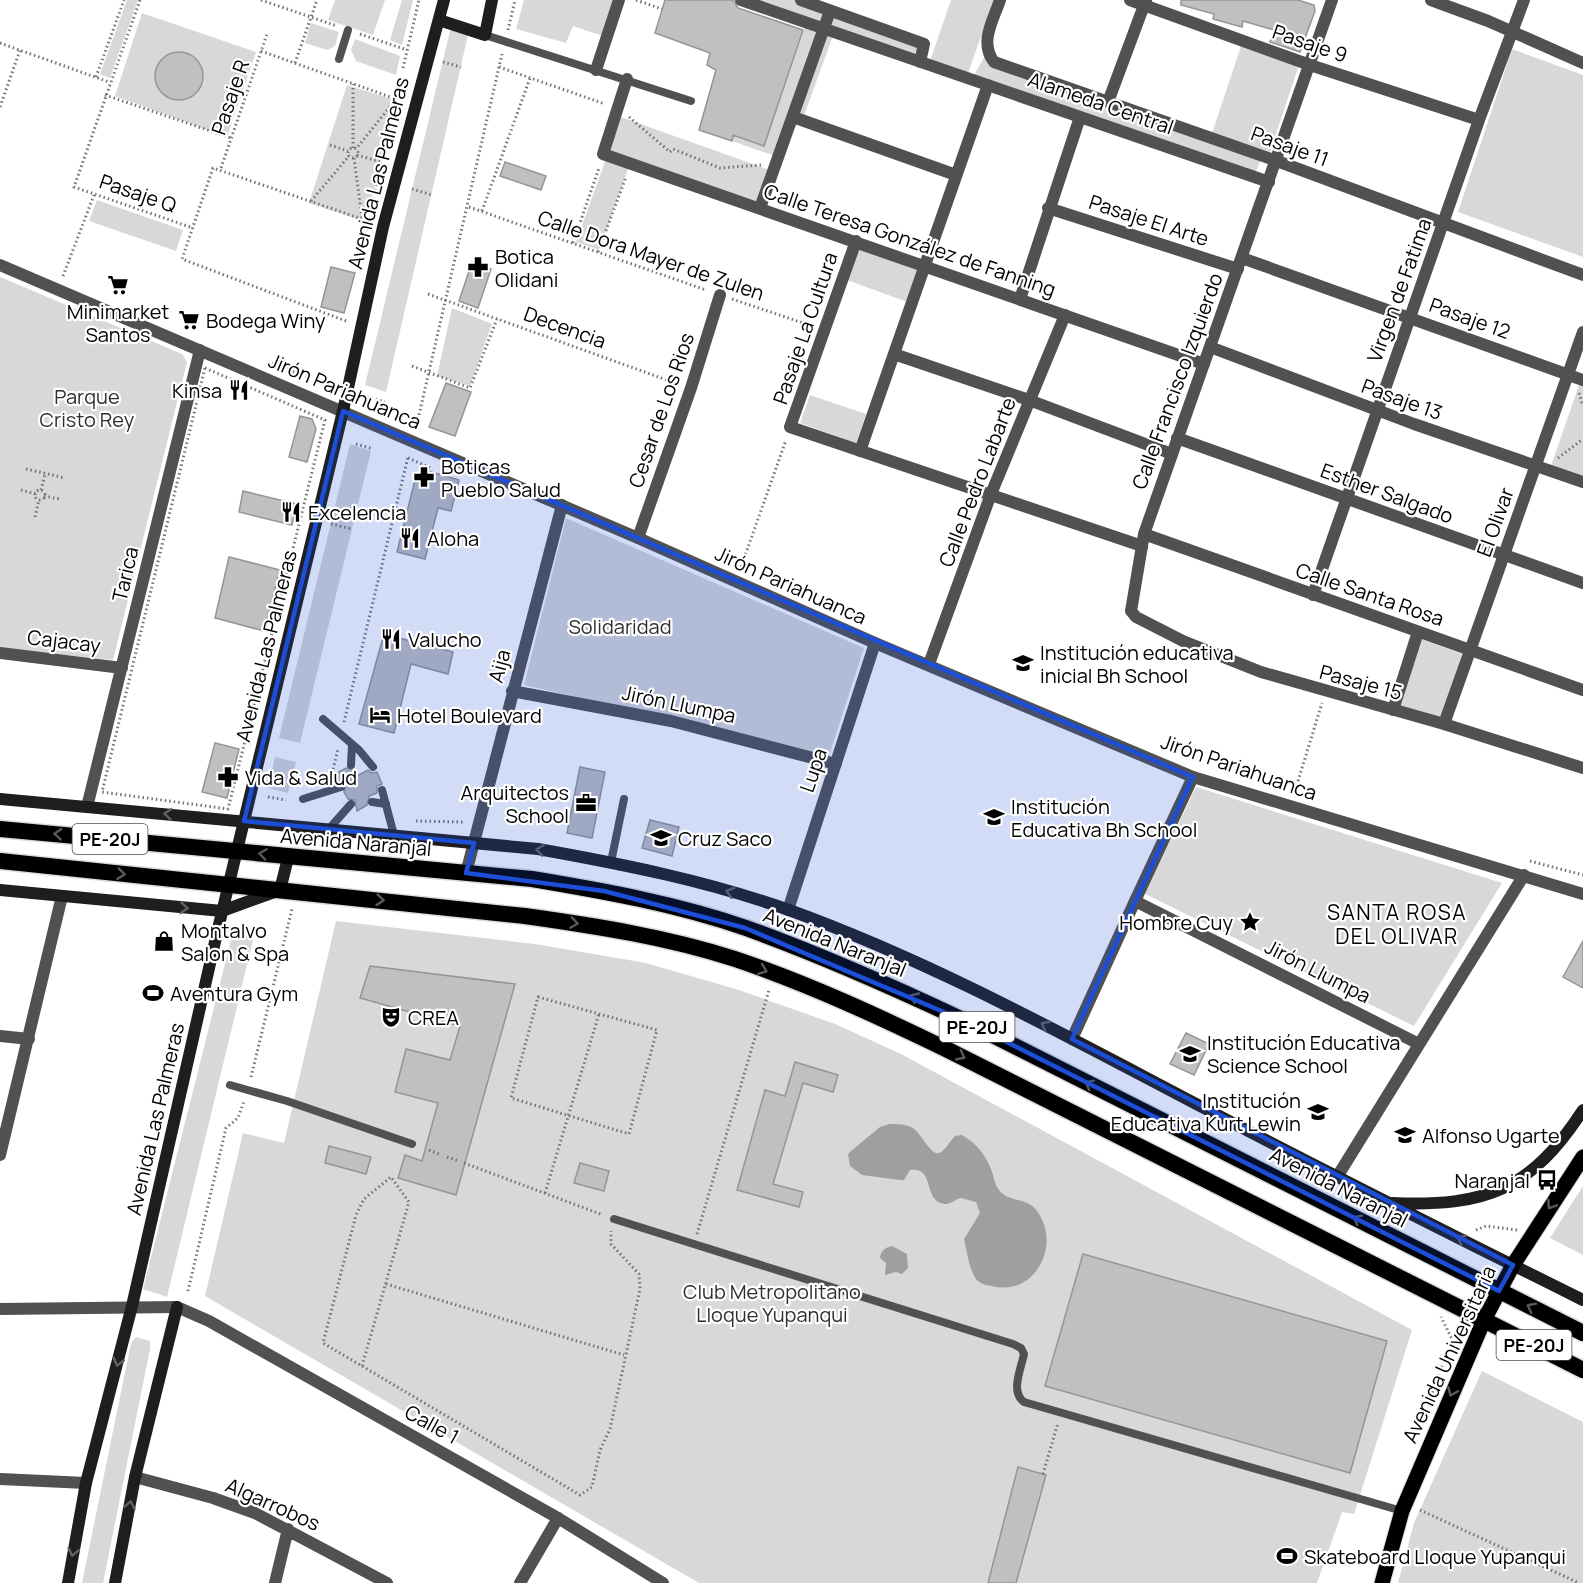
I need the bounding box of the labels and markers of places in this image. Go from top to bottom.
place label: Botica Olidani [495,243,558,293]
pharmacy icon: Botica Olidani [466,255,490,279]
supermarket icon: Minimarket Santos [106,273,130,297]
place label: Minimarket Santos [67,298,169,348]
place label: Bodega Winy [206,307,326,334]
supermarket icon: Bodega Winy [177,308,201,332]
place label: Kinsa [172,377,222,404]
restaurant icon: Kinsa [227,378,251,402]
place label: Boticas Pueblo Salud [441,453,561,503]
pharmacy icon: Boticas Pueblo Salud [412,465,436,489]
place label: Excelencia [308,499,406,526]
restaurant icon: Excelencia [279,500,303,524]
place label: Aloha [427,525,479,552]
restaurant icon: Aloha [398,526,422,550]
place label: Valucho [408,626,482,653]
restaurant icon: Valucho [379,627,403,651]
place label: Institución educativa inicial Bh School [1040,639,1234,689]
school or university icon: Institución educativa inicial Bh School [1011,651,1035,675]
place label: Hotel Boulevard [397,702,542,729]
hotel icon: Hotel Boulevard [368,703,392,727]
place label: Vida & Salud [245,764,357,791]
pharmacy icon: Vida & Salud [216,765,240,789]
place label: Arquitectos School [461,779,569,829]
office icon: Arquitectos School [574,791,598,815]
place label: Institución Educativa Bh School [1011,793,1197,843]
school or university icon: Institución Educativa Bh School [982,805,1006,829]
place label: Cruz Saco [678,825,772,852]
school or university icon: Cruz Saco [649,826,673,850]
place label: Hombre Cuy [1119,909,1233,936]
place icon: Hombre Cuy [1238,910,1262,934]
place label: Montalvo Salon & Spa [181,917,289,967]
shop icon: Montalvo Salon & Spa [152,929,176,953]
place label: Aventura Gym [170,980,298,1007]
sports icon: Aventura Gym [141,981,165,1005]
place label: CREA [408,1004,459,1031]
theatre icon: CREA [379,1005,403,1029]
place label: Institución Educativa Science School [1207,1029,1400,1079]
school or university icon: Institución Educativa Science School [1178,1042,1202,1066]
place label: Institución Educativa Kurt Lewin [1111,1087,1301,1137]
school or university icon: Institución Educativa Kurt Lewin [1306,1100,1330,1124]
place label: Alfonso Ugarte [1422,1122,1560,1149]
school or university icon: Alfonso Ugarte [1393,1123,1417,1147]
place label: Naranjal [1455,1167,1530,1194]
bus stop icon: Naranjal [1535,1168,1559,1192]
place label: Skateboard Lloque Yupanqui [1304,1543,1566,1570]
sports icon: Skateboard Lloque Yupanqui [1275,1544,1299,1568]

